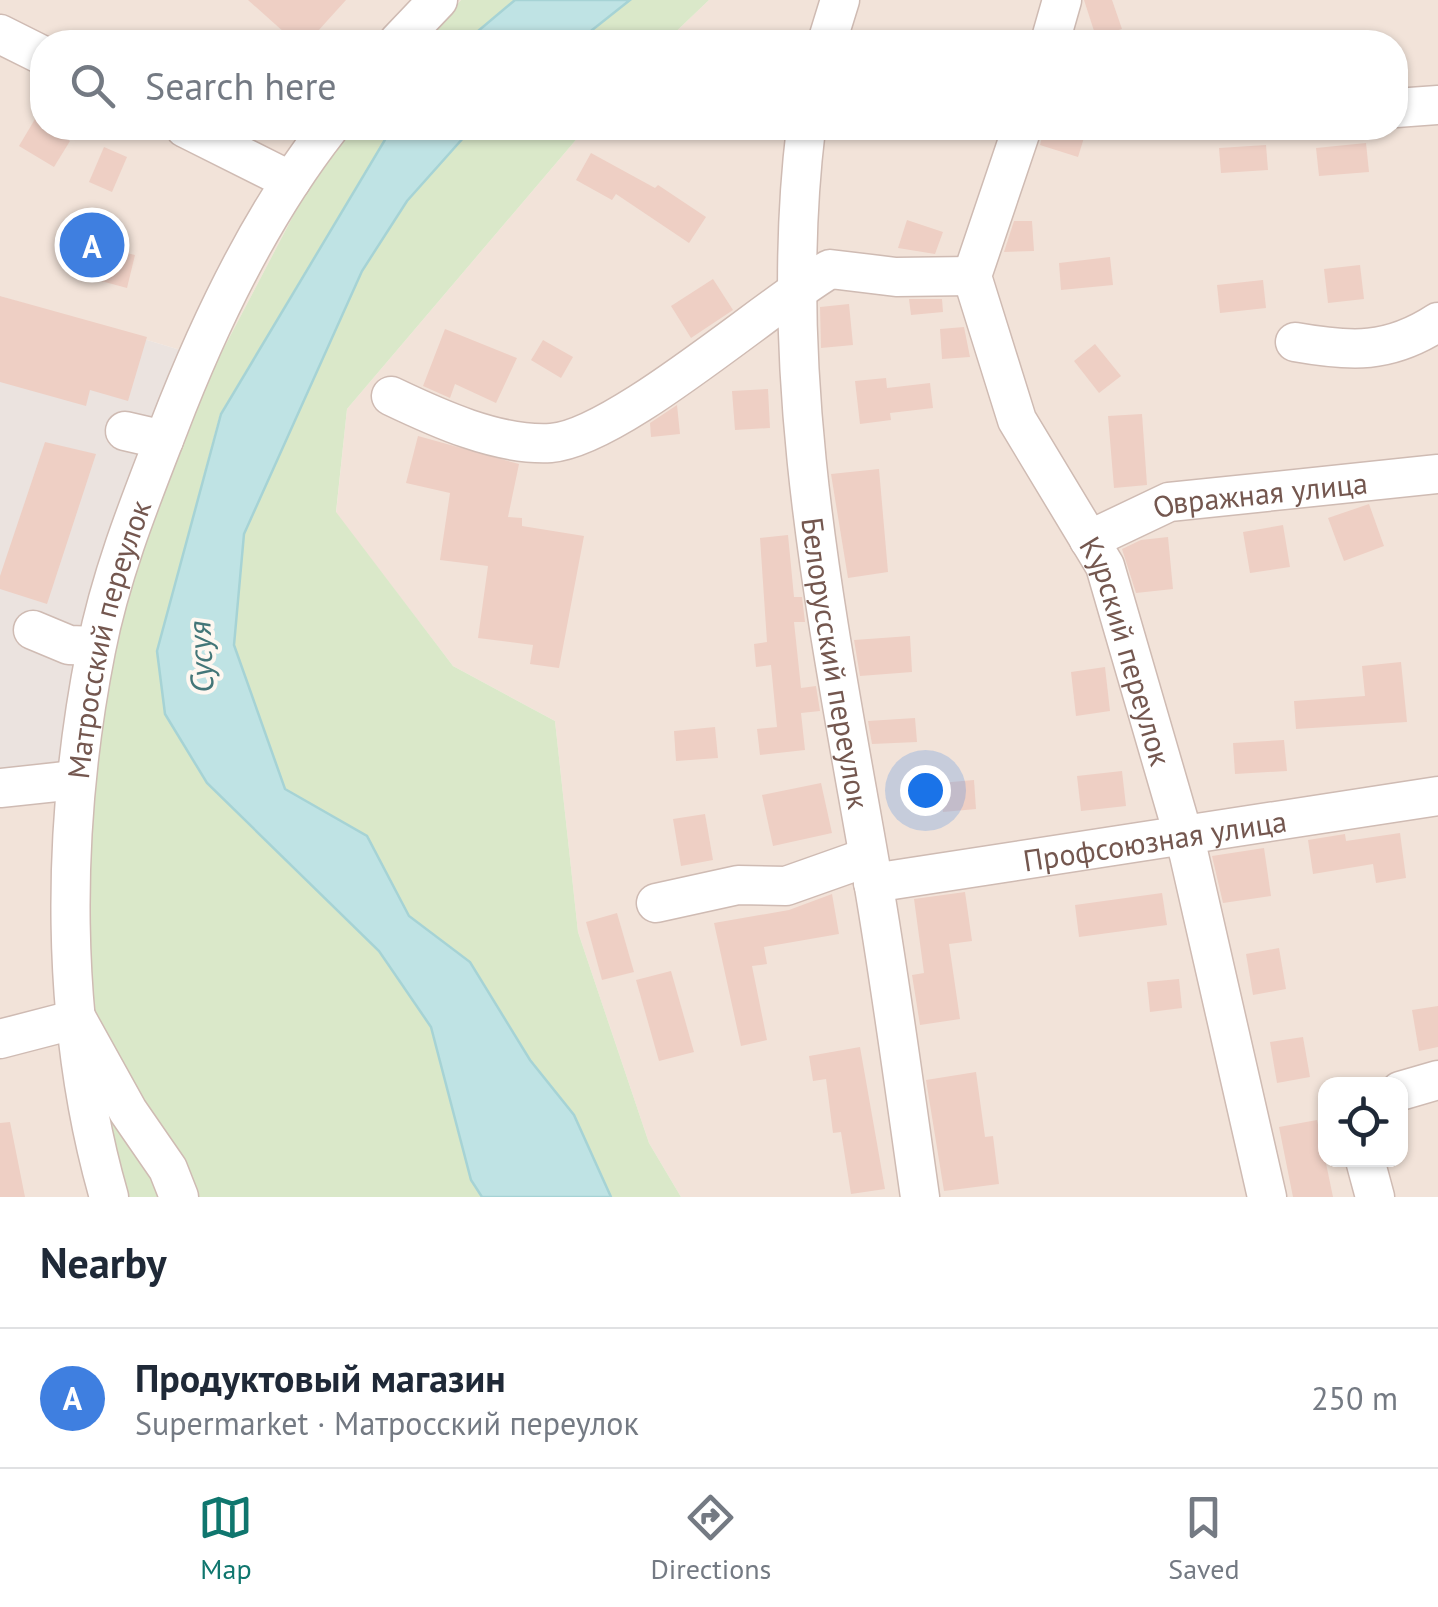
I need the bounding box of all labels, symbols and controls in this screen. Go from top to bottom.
search box [30,30,1408,140]
icon: search [65,58,120,113]
text: Search here [145,61,337,110]
pin: A [59,208,124,282]
street label: Овражная улица [1146,462,1369,527]
street label: Матросский переулок [57,494,159,781]
street label: Белорусский переулок [794,515,880,813]
street label: Курский переулок [1072,529,1182,771]
water label: Сусуя [177,620,223,694]
your location [900,765,951,816]
street label: Профсоюзная улица [1020,800,1289,879]
map controls [1318,1077,1408,1167]
button: locate [1318,1077,1408,1167]
text: Nearby [40,1235,167,1290]
text: Продуктовый магазин [135,1353,506,1402]
text: A [63,1377,82,1419]
text: 250 m [1311,1377,1398,1419]
text: Supermarket · Матросский переулок [135,1402,639,1444]
tab: Map [198,1490,253,1587]
tab: Directions [650,1490,771,1587]
tab: Saved [1168,1490,1240,1587]

